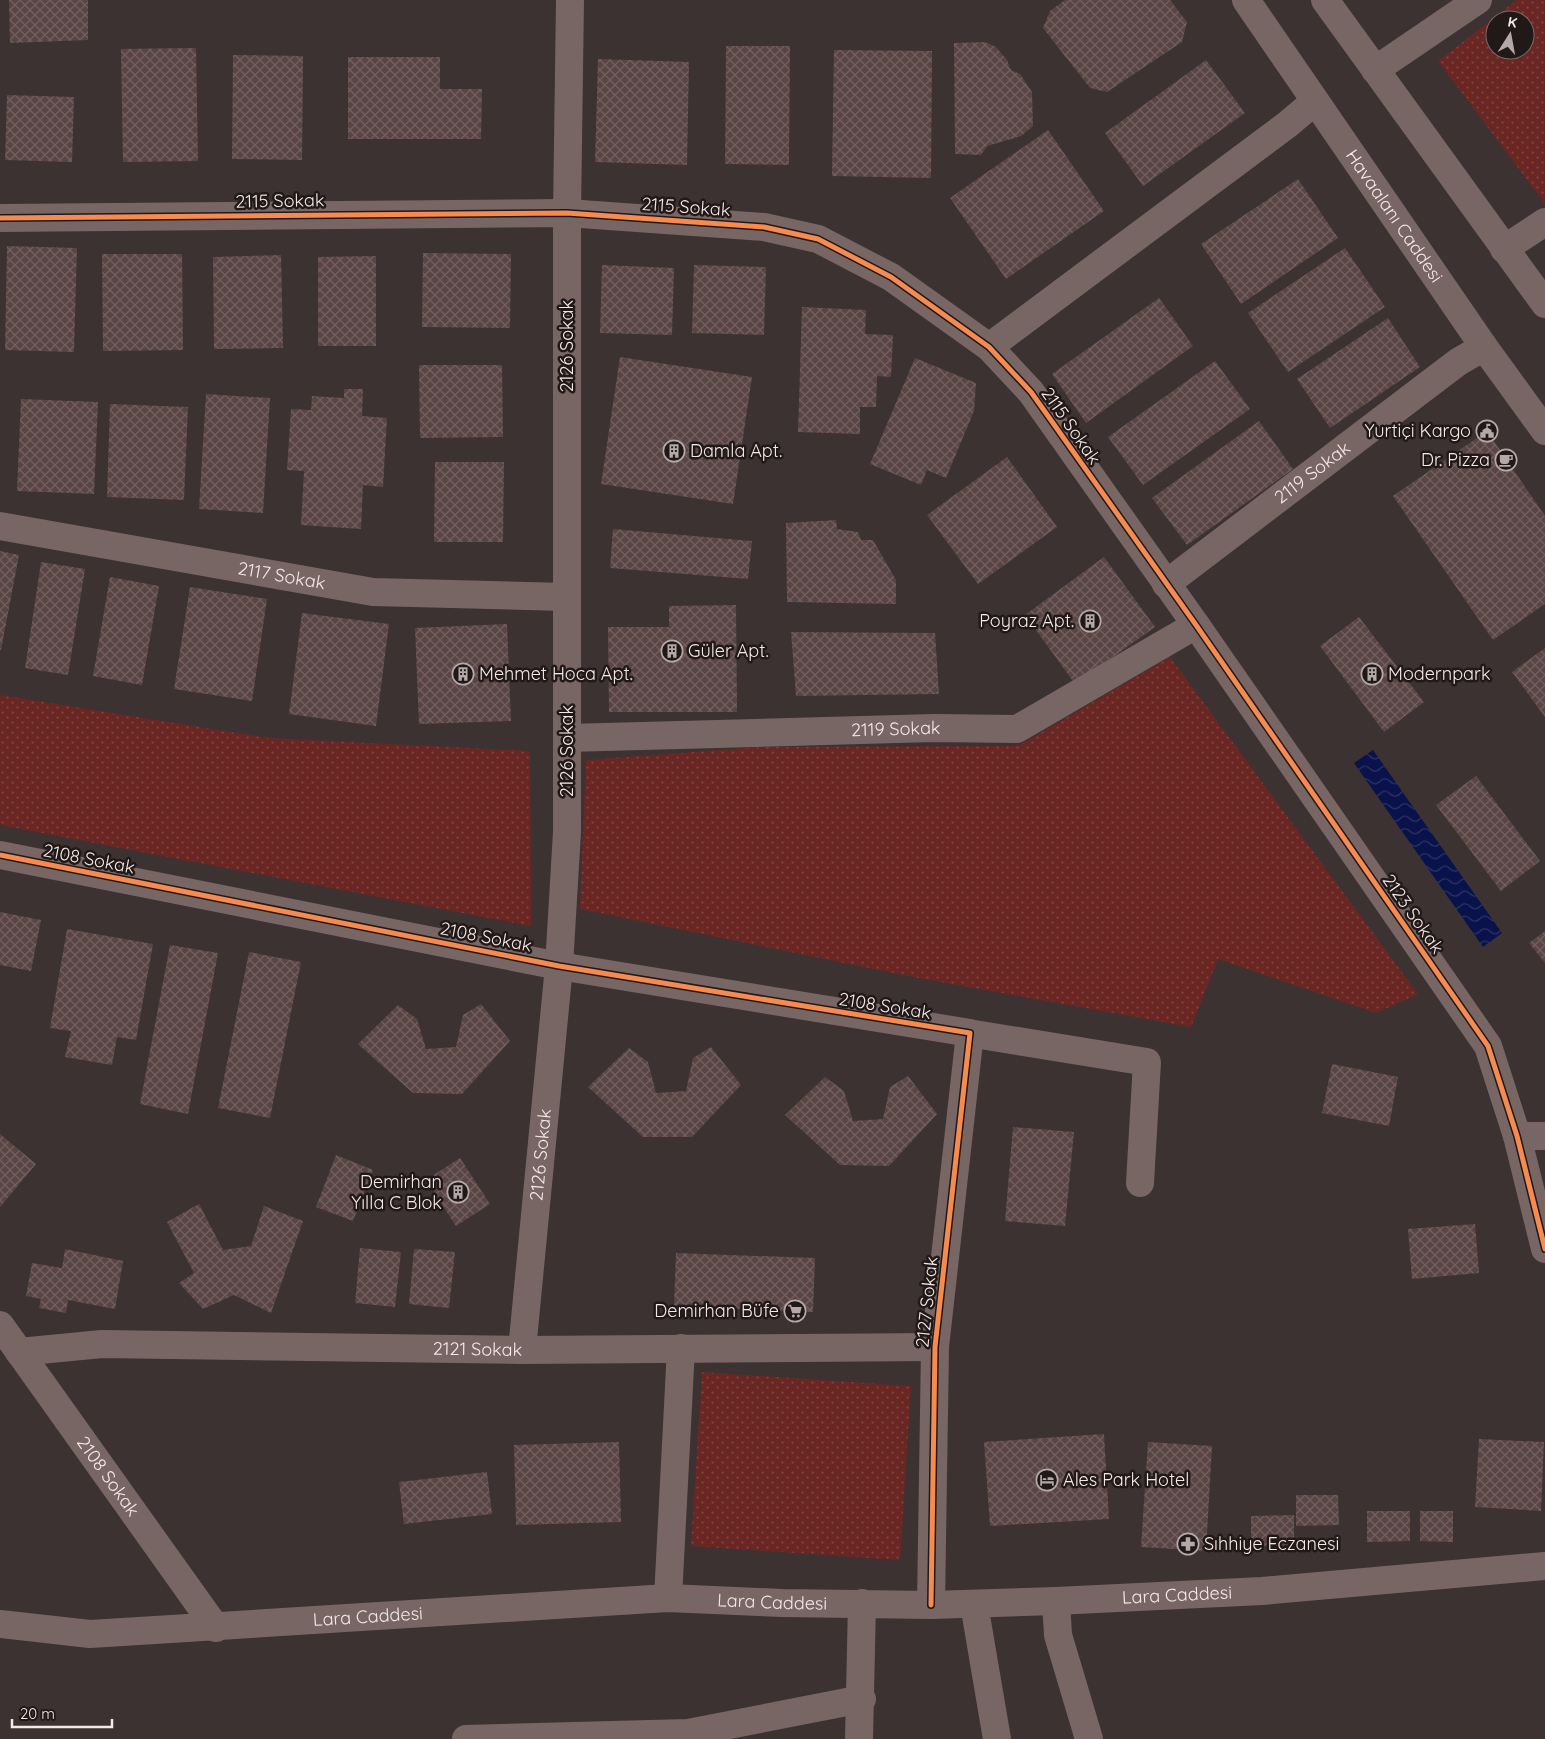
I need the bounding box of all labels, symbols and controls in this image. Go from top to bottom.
north arrow [1485,10,1535,60]
text: K [1506,13,1519,32]
street label: Havaalanı Caddesi [1341,145,1448,287]
street label: 2115 Sokak [235,188,325,213]
street label: 2115 Sokak [641,192,731,221]
street label: 2126 Sokak [555,300,578,392]
street label: 2115 Sokak [1036,383,1106,469]
place label: Yurtiçi Kargo [1365,419,1471,442]
public building icon: Yurtiçi Kargo [1475,419,1499,443]
street label: 2119 Sokak [1270,436,1355,508]
building icon: Damla Apt. [662,439,686,463]
place label: Damla Apt. [690,439,782,462]
place label: Dr. Pizza [1421,448,1490,471]
cafe icon: Dr. Pizza [1494,448,1518,472]
street label: 2117 Sokak [236,556,327,594]
place label: Poyraz Apt. [979,609,1074,632]
building icon: Poyraz Apt. [1078,609,1102,633]
building icon: Güler Apt. [660,639,684,663]
place label: Güler Apt. [688,639,769,662]
building icon: Mehmet Hoca Apt. [451,662,475,686]
place label: Mehmet Hoca Apt. [479,662,633,685]
building icon: Modernpark [1360,662,1384,686]
place label: Modernpark [1388,662,1491,685]
street label: 2126 Sokak [555,705,578,797]
street label: 2119 Sokak [851,716,941,741]
street label: 2108 Sokak [41,838,137,879]
street label: 2123 Sokak [1378,869,1449,958]
street label: 2108 Sokak [438,916,534,957]
street label: 2108 Sokak [837,987,933,1024]
street label: 2126 Sokak [524,1108,556,1202]
place label: Demirhan Yılla C Blok [351,1170,442,1214]
building icon: Demirhan Yılla C Blok [446,1180,470,1204]
street label: 2127 Sokak [910,1255,943,1349]
place label: Demirhan Büfe [654,1299,779,1322]
supermarket icon: Demirhan Büfe [783,1299,807,1323]
street label: 2121 Sokak [433,1337,522,1361]
street label: 2108 Sokak [72,1432,145,1521]
hotel icon: Ales Park Hotel [1035,1468,1059,1492]
place label: Ales Park Hotel [1063,1468,1189,1491]
pharmacy icon: Sıhhiye Eczanesi [1176,1532,1200,1556]
place label: Sıhhiye Eczanesi [1204,1532,1339,1555]
street label: Lara Caddesi [1121,1580,1233,1609]
street label: Lara Caddesi [717,1588,827,1615]
street label: Lara Caddesi [312,1601,424,1631]
scale bar [12,1696,112,1728]
text: 20 m [20,1704,55,1723]

